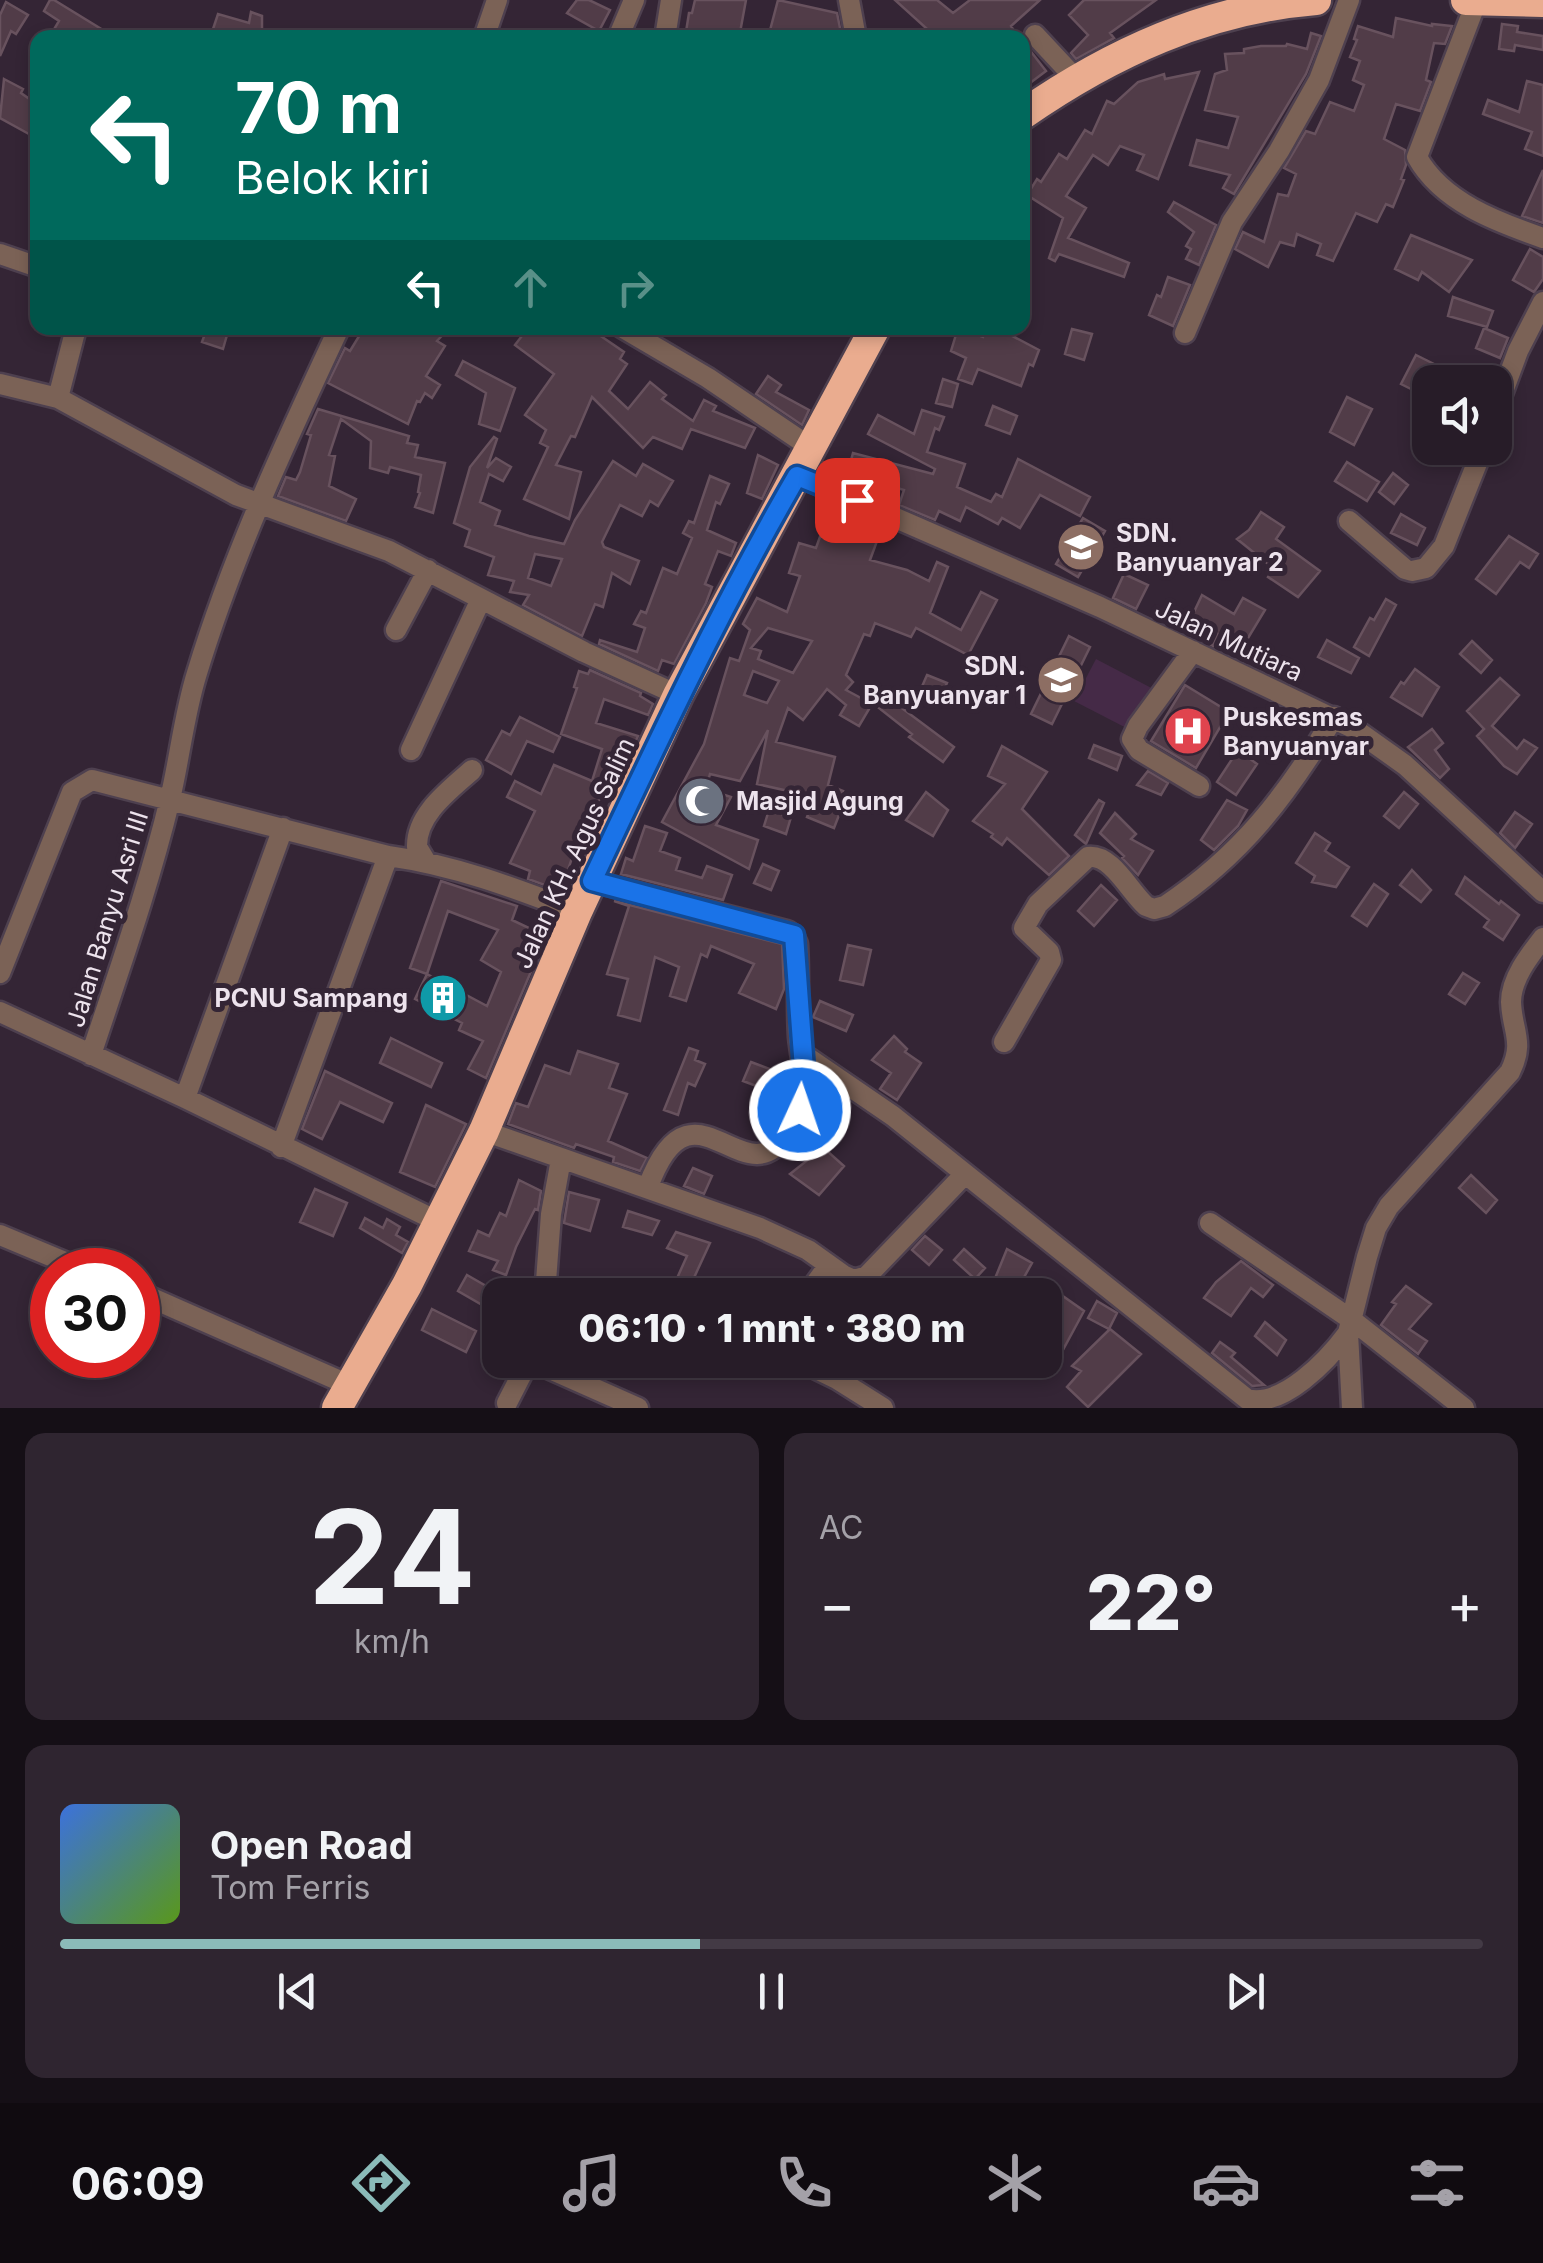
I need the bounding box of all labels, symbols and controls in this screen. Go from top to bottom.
text: 70 m [235,65,402,150]
icon: left [70,70,200,200]
text: Belok kiri [235,150,430,205]
icon: left [398,260,453,315]
icon: ahead [503,260,558,315]
icon: right [608,260,663,315]
map controls [1412,365,1512,465]
button: sound [1412,365,1512,465]
pin [815,458,900,543]
icon: arrive [830,473,885,528]
place label: SDN. Banyuanyar 2 [1116,518,1284,577]
school or university icon: SDN. Banyuanyar 2 [1055,521,1107,573]
street label: Jalan Mutiara [1150,593,1308,687]
place label: SDN. Banyuanyar 1 [863,651,1026,710]
school or university icon: SDN. Banyuanyar 1 [1035,654,1087,706]
place label: Puskesmas Banyuanyar [1223,702,1369,761]
hospital icon: Puskesmas Banyuanyar [1162,705,1214,757]
street label: Jalan KH. Agus Salim [507,733,641,973]
mosque icon: Masjid Agung [675,775,727,827]
place label: Masjid Agung [736,786,904,816]
street label: Jalan Banyu Asri III [60,807,154,1031]
building icon: PCNU Sampang [417,972,469,1024]
place label: PCNU Sampang [214,983,408,1013]
position arrow [748,1058,852,1162]
speed limit sign: 30 [30,1248,160,1378]
text: 06:10 · 1 mnt · 380 m [579,1305,965,1351]
text: 24 [308,1478,476,1635]
text: AC [819,1508,863,1547]
text: 22° [1086,1557,1216,1648]
text: − [819,1571,855,1637]
text: + [1447,1571,1483,1637]
text: km/h [354,1622,430,1661]
text: Open Road [210,1822,413,1868]
text: Tom Ferris [210,1868,370,1907]
icon: previous [270,1964,325,2019]
icon: pause [744,1964,799,2019]
icon: next [1218,1964,1273,2019]
icon: directions [346,2148,416,2218]
icon: music [557,2148,627,2218]
icon: phone [769,2148,839,2218]
icon: climate [980,2148,1050,2218]
icon: car [1191,2148,1261,2218]
icon: filters [1402,2148,1472,2218]
text: 06:09 [71,2156,205,2211]

